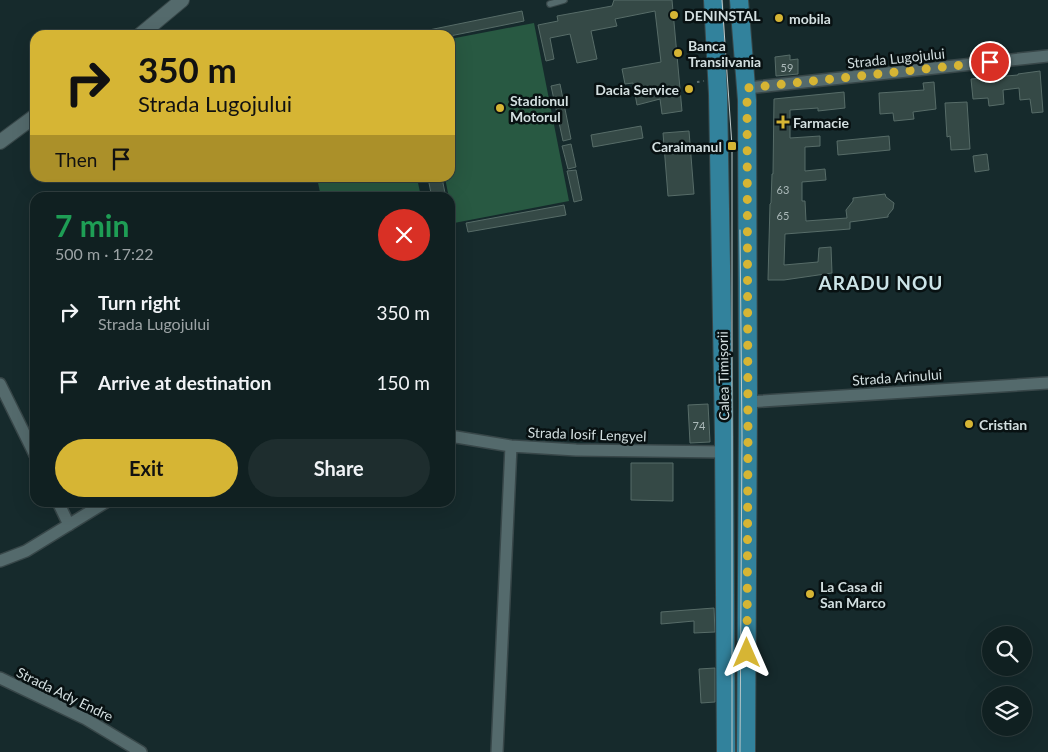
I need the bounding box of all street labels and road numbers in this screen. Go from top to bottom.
street label: Strada Lugojului [846,44,946,72]
street label: Calea Timișorii [714,331,732,421]
street label: Strada Arinului [851,365,943,389]
street label: Strada Iosif Lengyel [527,423,647,445]
street label: Strada Ady Endre [14,663,116,725]

